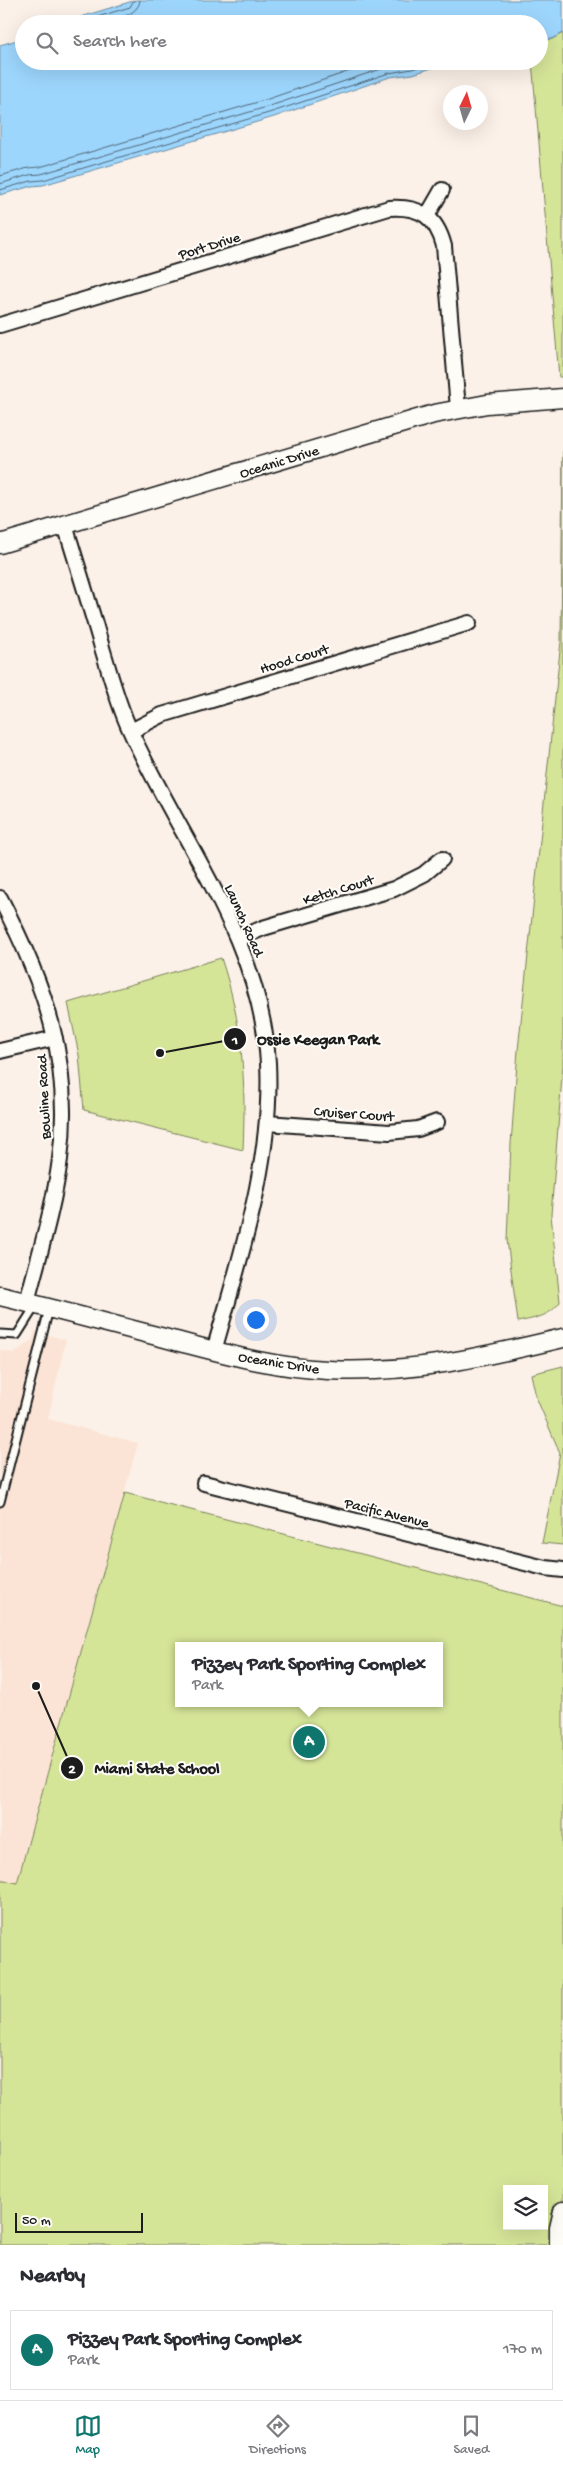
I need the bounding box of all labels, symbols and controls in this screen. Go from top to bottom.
search box [15,15,548,70]
icon: search [33,29,61,57]
text: Search here [73,31,167,54]
north arrow [443,85,488,130]
street label: Port Drive [176,229,243,265]
street label: Oceanic Drive [238,442,322,483]
street label: Hood Court [258,640,333,679]
street label: Ketch Court [301,871,378,910]
street label: Launch Road [219,882,268,961]
callout: Ossie Keegan Park [222,1023,389,1054]
text: 1 [231,1032,238,1050]
text: Ossie Keegan Park [257,1032,381,1051]
street label: Bowline Road [34,1053,56,1141]
street label: Cruiser Court [313,1103,396,1127]
your location [243,1307,269,1333]
street label: Oceanic Drive [237,1349,321,1379]
street label: Pacific Avenue [341,1494,431,1533]
popup [175,1642,443,1707]
text: Pizzey Park Sporting Complex [192,1654,426,1677]
text: Park [192,1677,223,1696]
pin: A [293,1723,325,1761]
callout: Miami State School [59,1752,229,1783]
text: 2 [68,1761,76,1779]
text: Miami State School [94,1761,220,1780]
map controls [503,2185,548,2230]
button: layers [503,2185,548,2230]
scale bar [15,2210,142,2233]
text: 50 m [22,2213,51,2230]
text: Nearby [20,2265,85,2290]
text: Pizzey Park Sporting Complex [68,2329,302,2352]
text: A [32,2341,42,2360]
text: 170 m [503,2341,542,2360]
text: Park [68,2352,99,2371]
tab: Map [74,2412,102,2459]
tab: Directions [249,2412,306,2459]
tab: Saved [453,2412,489,2459]

